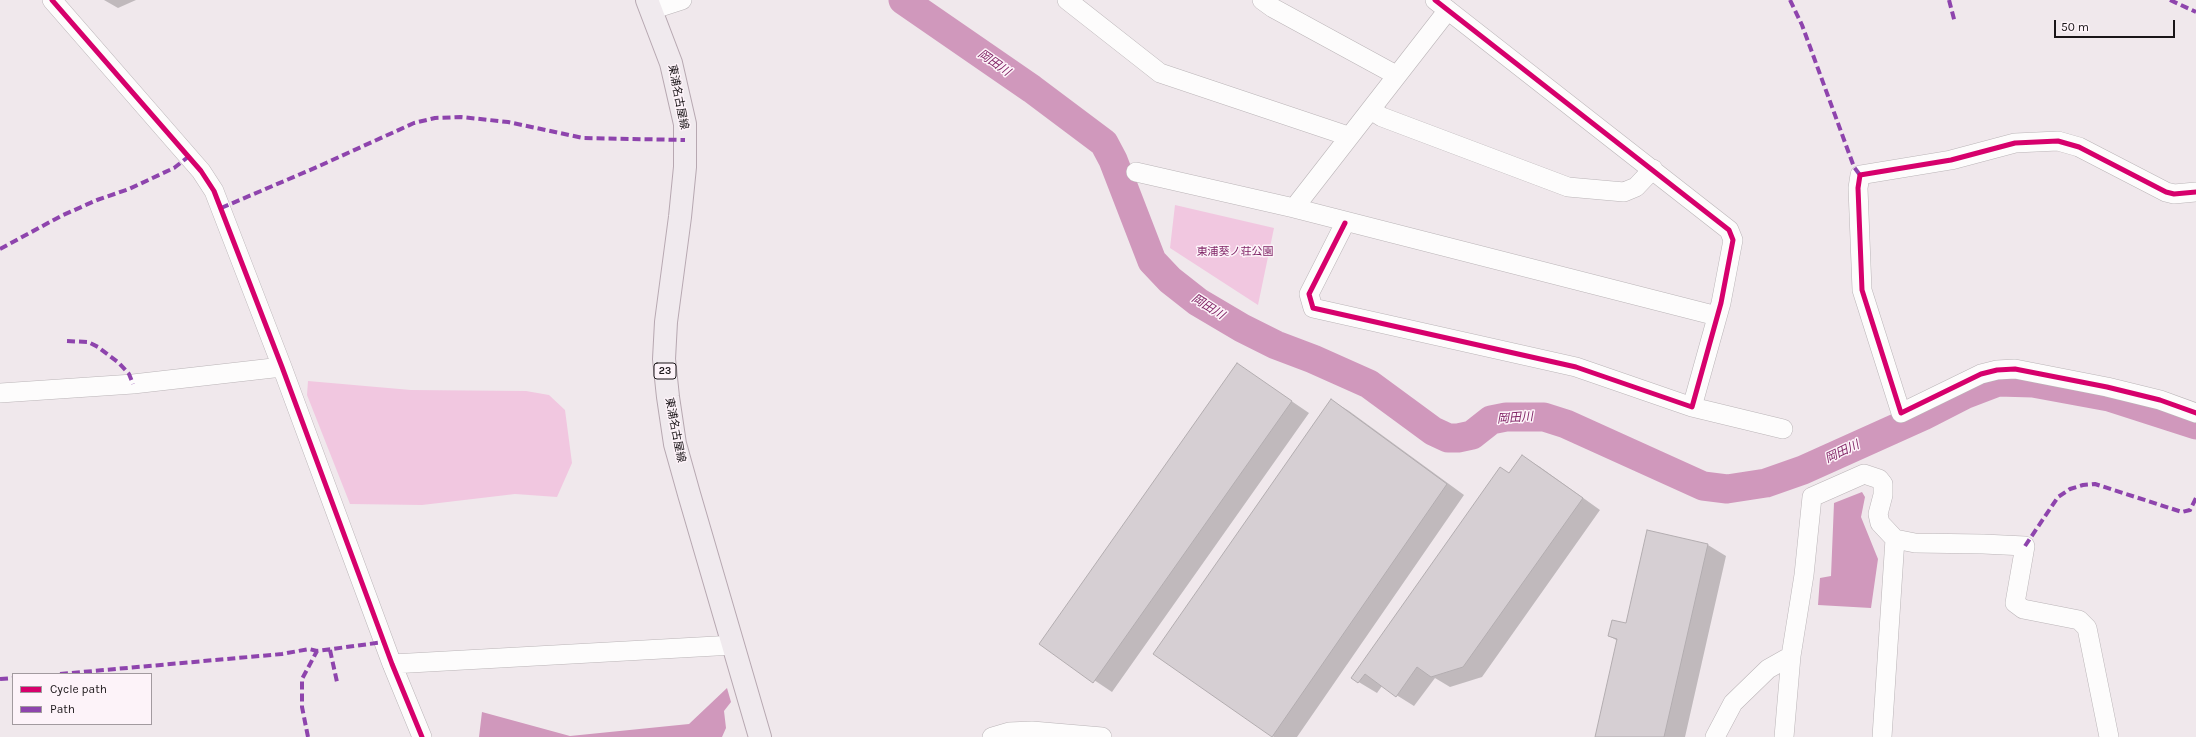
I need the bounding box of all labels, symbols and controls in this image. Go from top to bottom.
scale bar [2056,12,2177,38]
text: 50 m [2061,20,2089,34]
water label: 岡田川 [975,47,1013,79]
street label: 東浦名古屋線 [665,63,691,131]
park label: 東浦葵ノ荘公園 [1197,245,1273,259]
water label: 岡田川 [1189,291,1227,323]
road number: 23 [654,363,676,379]
street label: 東浦名古屋線 [662,396,688,464]
water label: 岡田川 [1497,410,1533,426]
water label: 岡田川 [1823,438,1861,466]
legend [12,673,152,725]
text: Cycle path [50,682,107,696]
text: Path [50,702,75,716]

